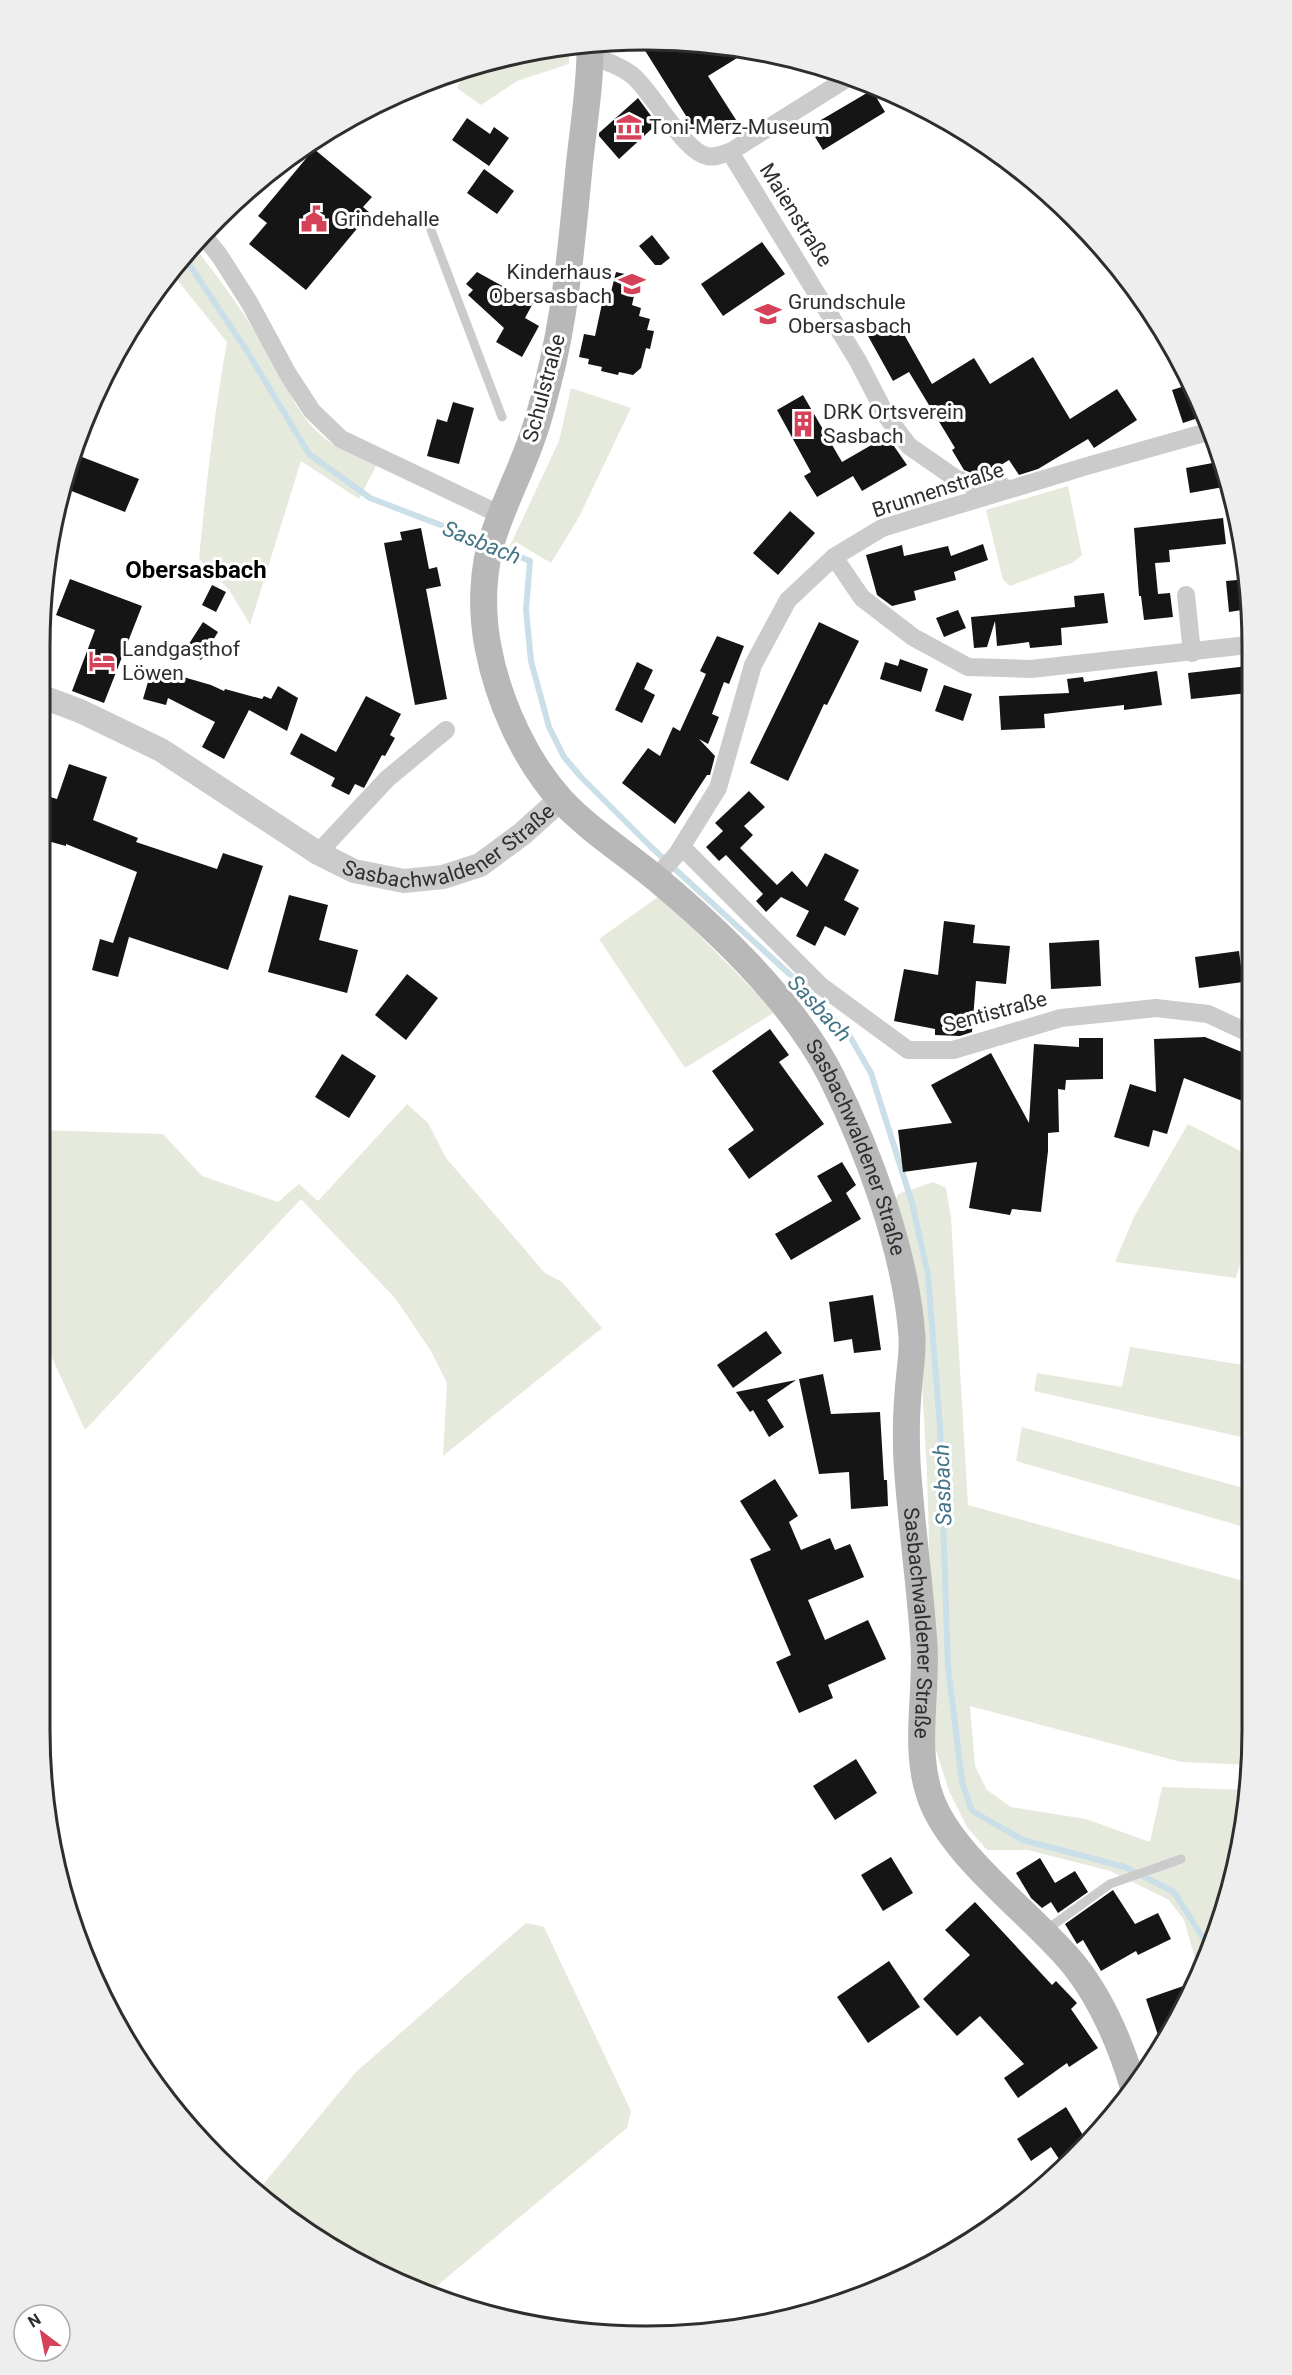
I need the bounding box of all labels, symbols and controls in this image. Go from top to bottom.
museum icon: Toni-Merz-Museum [614,112,644,142]
place label: Toni-Merz-Museum [649,115,830,139]
street label: Maienstraße [755,159,837,271]
public building icon: Grindehalle [299,204,329,234]
place label: Grindehalle [334,207,439,231]
place label: Kinderhaus Obersasbach [489,260,612,308]
school or university icon: Kinderhaus Obersasbach [617,269,647,299]
place label: Grundschule Obersasbach [788,290,911,338]
school or university icon: Grundschule Obersasbach [753,299,783,329]
street label: Schulstraße [518,331,570,445]
place label: DRK Ortsverein Sasbach [823,400,964,448]
building icon: DRK Ortsverein Sasbach [788,409,818,439]
street label: Brunnenstraße [869,457,1007,523]
water label: Sasbach [439,516,524,569]
district label: Obersasbach [125,556,267,584]
place label: Landgasthof Löwen [122,637,241,685]
hotel icon: Landgasthof Löwen [87,646,117,676]
street label: Sasbachwaldener Straße [338,799,559,893]
water label: Sasbach [783,970,857,1047]
street label: Sentistraße [940,987,1050,1037]
street label: Sasbachwaldener Straße [801,1035,910,1258]
water label: Sasbach [929,1444,956,1526]
street label: Sasbachwaldener Straße [899,1506,936,1739]
north arrow [12,2303,72,2363]
text: N [24,2310,44,2332]

